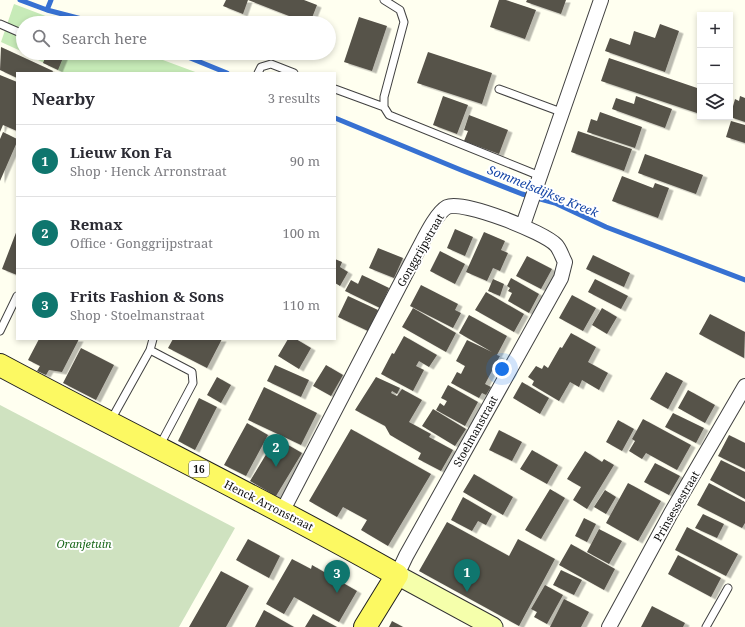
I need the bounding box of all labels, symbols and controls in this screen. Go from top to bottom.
map controls [697,12,733,120]
button: + [697,12,733,48]
search box [16,16,336,60]
icon: search [30,27,52,49]
text: Search here [62,28,147,48]
button: − [697,48,733,84]
button: layers [697,84,733,120]
text: Nearby [32,87,95,110]
text: 3 results [268,89,320,107]
text: Lieuw Kon Fa [70,142,172,162]
text: 1 [41,152,49,170]
text: 90 m [290,152,320,170]
water label: Sommelsdijkse Kreek [485,161,602,221]
text: Shop · Henck Arronstraat [70,162,227,180]
street label: Gonggrijpstraat [393,211,447,289]
text: Remax [70,214,123,234]
text: 2 [41,224,49,242]
text: 100 m [283,224,320,242]
text: Office · Gonggrijpstraat [70,234,213,252]
text: Frits Fashion & Sons [70,286,224,306]
text: 3 [41,296,49,314]
text: 110 m [283,296,320,314]
text: Shop · Stoelmanstraat [70,306,204,324]
your location [492,359,512,379]
street label: Stoelmanstraat [449,393,501,469]
pin: 2 [263,434,289,467]
road number: 16 [189,461,209,477]
street label: Prinsessestraat [650,468,702,544]
street label: Henck Arronstraat [222,476,316,534]
park label: Oranjetuin [56,536,112,551]
pin: 1 [454,559,480,592]
pin: 3 [324,560,350,593]

